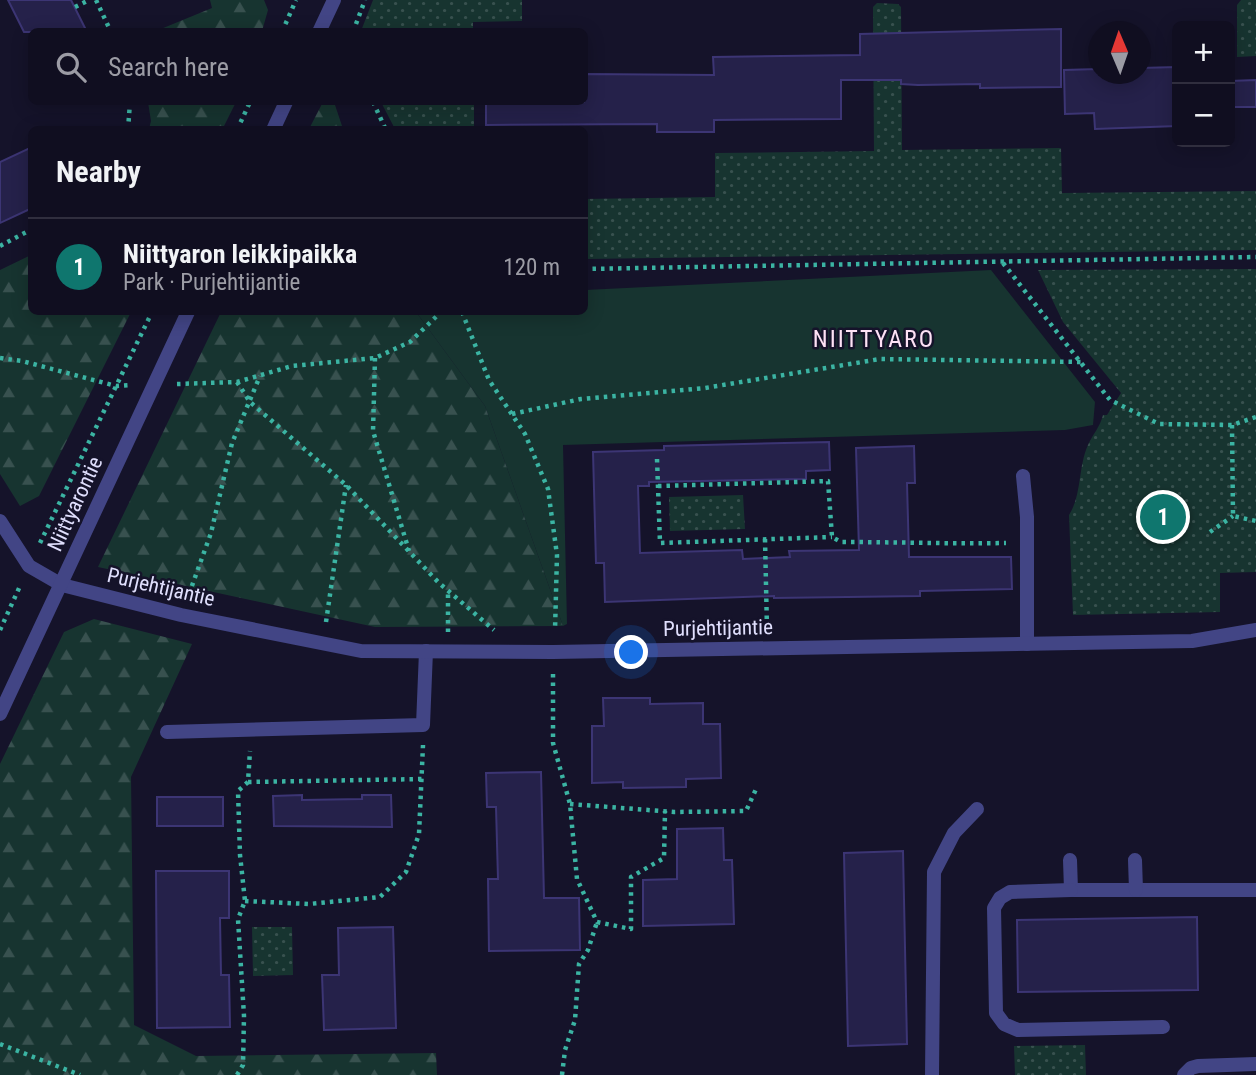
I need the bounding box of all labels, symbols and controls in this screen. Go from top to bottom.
north arrow [1088,21,1151,84]
map controls [1172,21,1235,147]
button: + [1172,21,1235,84]
search box [28,28,588,105]
icon: search [52,48,90,86]
text: Search here [108,52,229,82]
button: − [1172,84,1235,147]
text: Nearby [56,154,141,189]
text: Niittyaron leikkipaikka [123,239,357,269]
text: 1 [73,254,85,281]
text: 120 m [503,254,560,281]
text: Park · Purjehtijantie [123,269,300,296]
district label: NIITTYARO [813,325,935,353]
street label: Niittyarontie [43,453,107,555]
pin: 1 [1140,491,1186,543]
street label: Purjehtijantie [105,563,217,611]
street label: Purjehtijantie [663,615,773,641]
your location [614,635,648,669]

